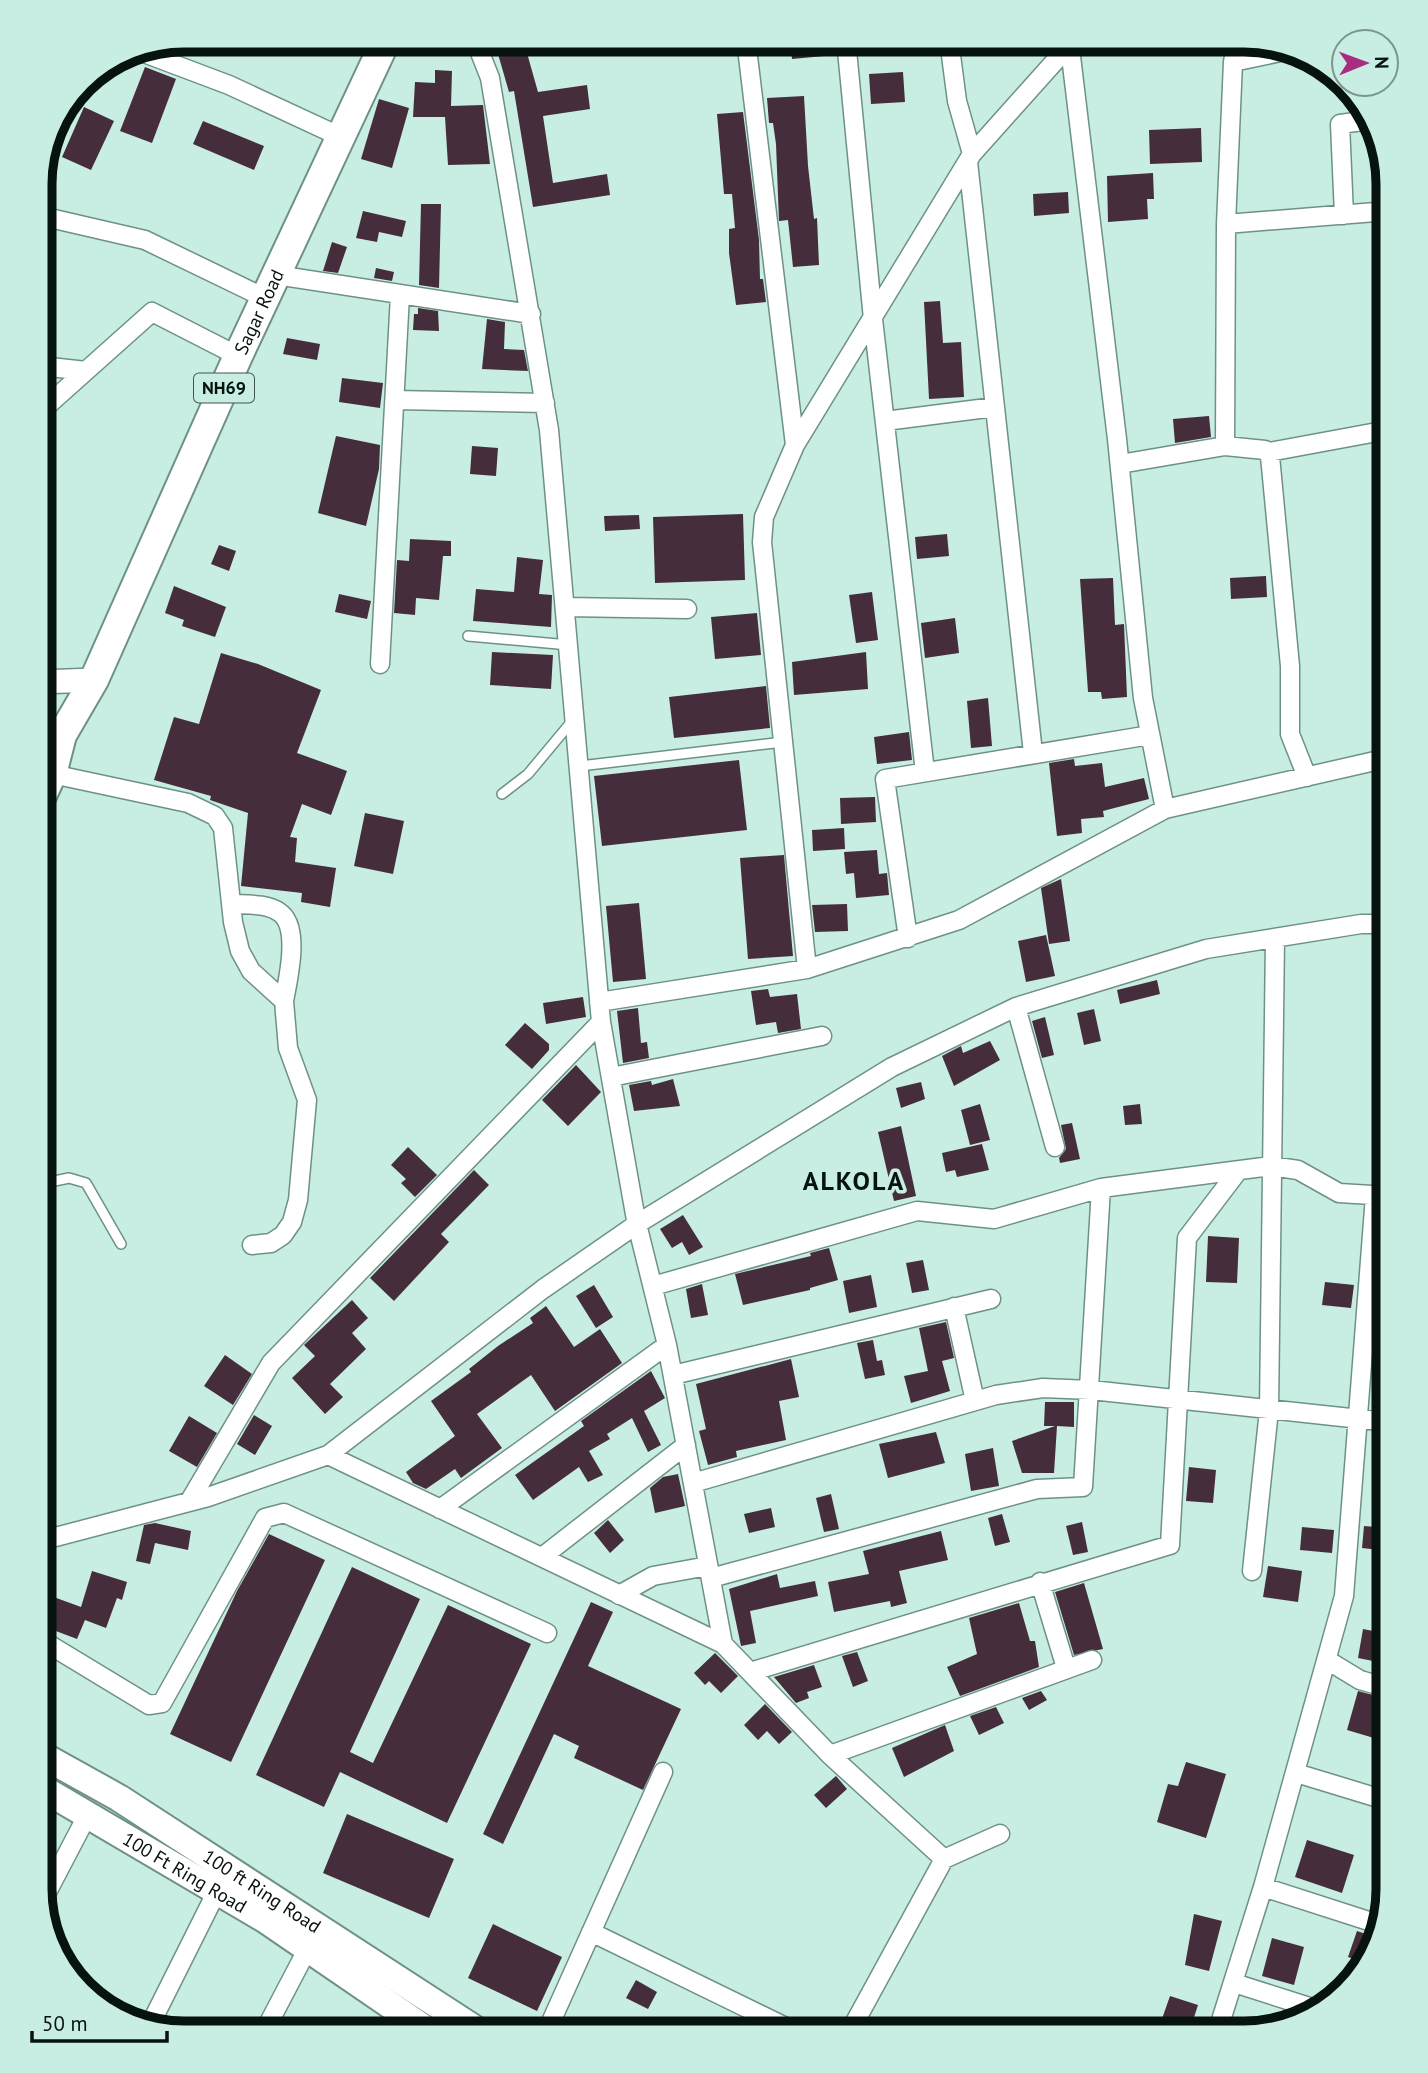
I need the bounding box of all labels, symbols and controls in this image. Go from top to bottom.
north arrow [1330,28,1400,98]
text: N [1370,56,1394,69]
street label: Sagar Road [229,265,289,358]
road number: NH69 [194,374,254,402]
district label: ALKOLA [803,1164,905,1197]
street label: 100 Ft Ring Road [118,1826,251,1918]
street label: 100 ft Ring Road [199,1844,326,1938]
scale bar [32,2000,166,2044]
text: 50 m [42,2010,88,2037]

